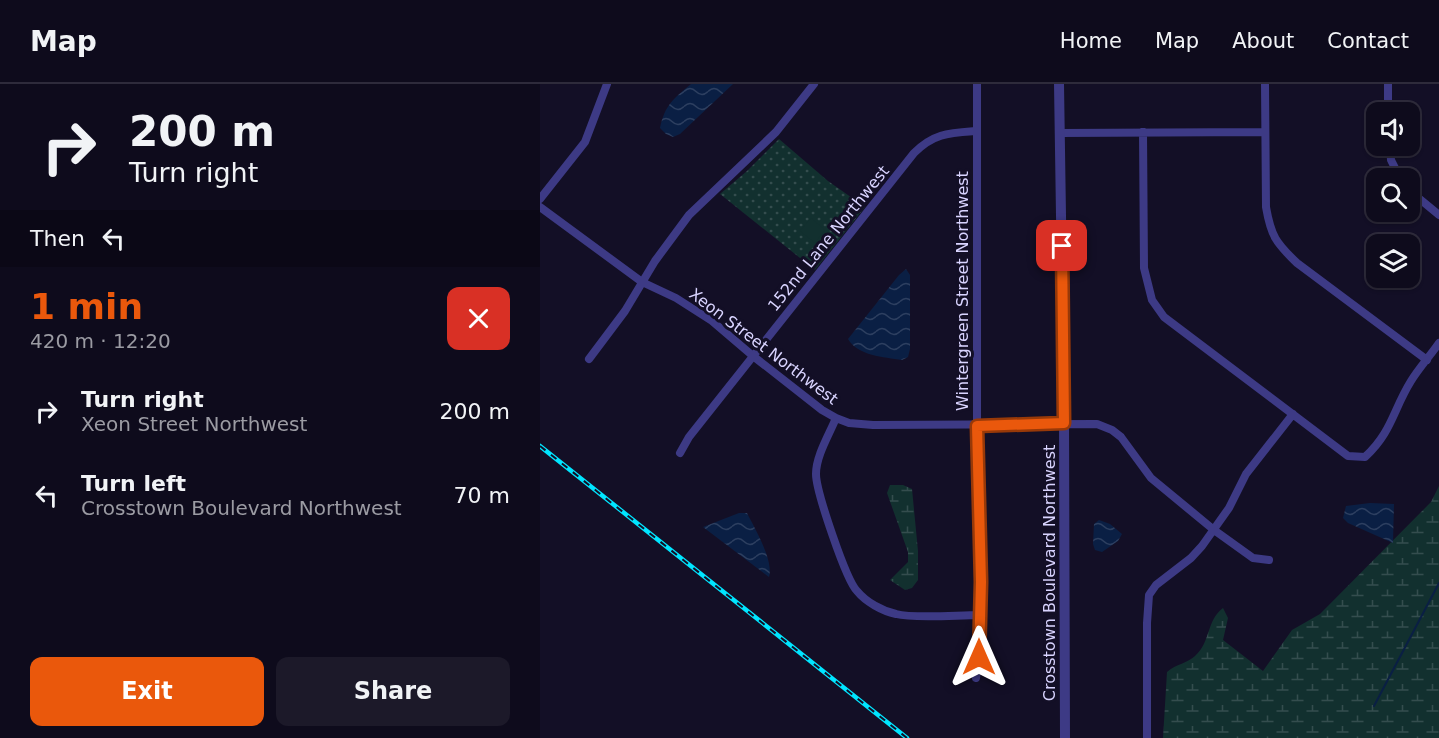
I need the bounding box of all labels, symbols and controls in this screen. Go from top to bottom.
text: Map [30,25,97,58]
text: Home [1060,29,1122,53]
text: Map [1155,29,1199,53]
text: About [1232,29,1294,53]
text: Contact [1327,29,1409,53]
map controls [1366,102,1420,288]
button: sound [1366,102,1420,156]
text: 200 m [129,107,275,156]
icon: right [30,108,108,186]
text: Turn right [129,157,258,188]
street label: 152nd Lane Northwest [764,162,893,315]
button: search [1366,168,1420,222]
street label: Wintergreen Street Northwest [953,171,972,411]
pin [1036,220,1087,271]
icon: left [97,222,130,255]
text: Then [30,226,85,251]
icon: arrive [1045,229,1078,262]
button: layers [1366,234,1420,288]
street label: Xeon Street Northwest [686,284,842,408]
text: 1 min [30,286,143,327]
button: close [447,287,510,350]
text: 420 m · 12:20 [30,329,171,353]
text: Turn right [81,387,204,412]
icon: right [30,395,63,428]
text: 200 m [440,399,510,424]
text: Xeon Street Northwest [81,412,307,436]
street label: Crosstown Boulevard Northwest [1040,445,1059,701]
text: Turn left [81,471,186,496]
icon: left [30,479,63,512]
text: 70 m [454,483,510,508]
text: Crosstown Boulevard Northwest [81,496,402,520]
position arrow [947,625,1011,689]
button: Exit [30,657,264,726]
button: Share [276,657,510,726]

